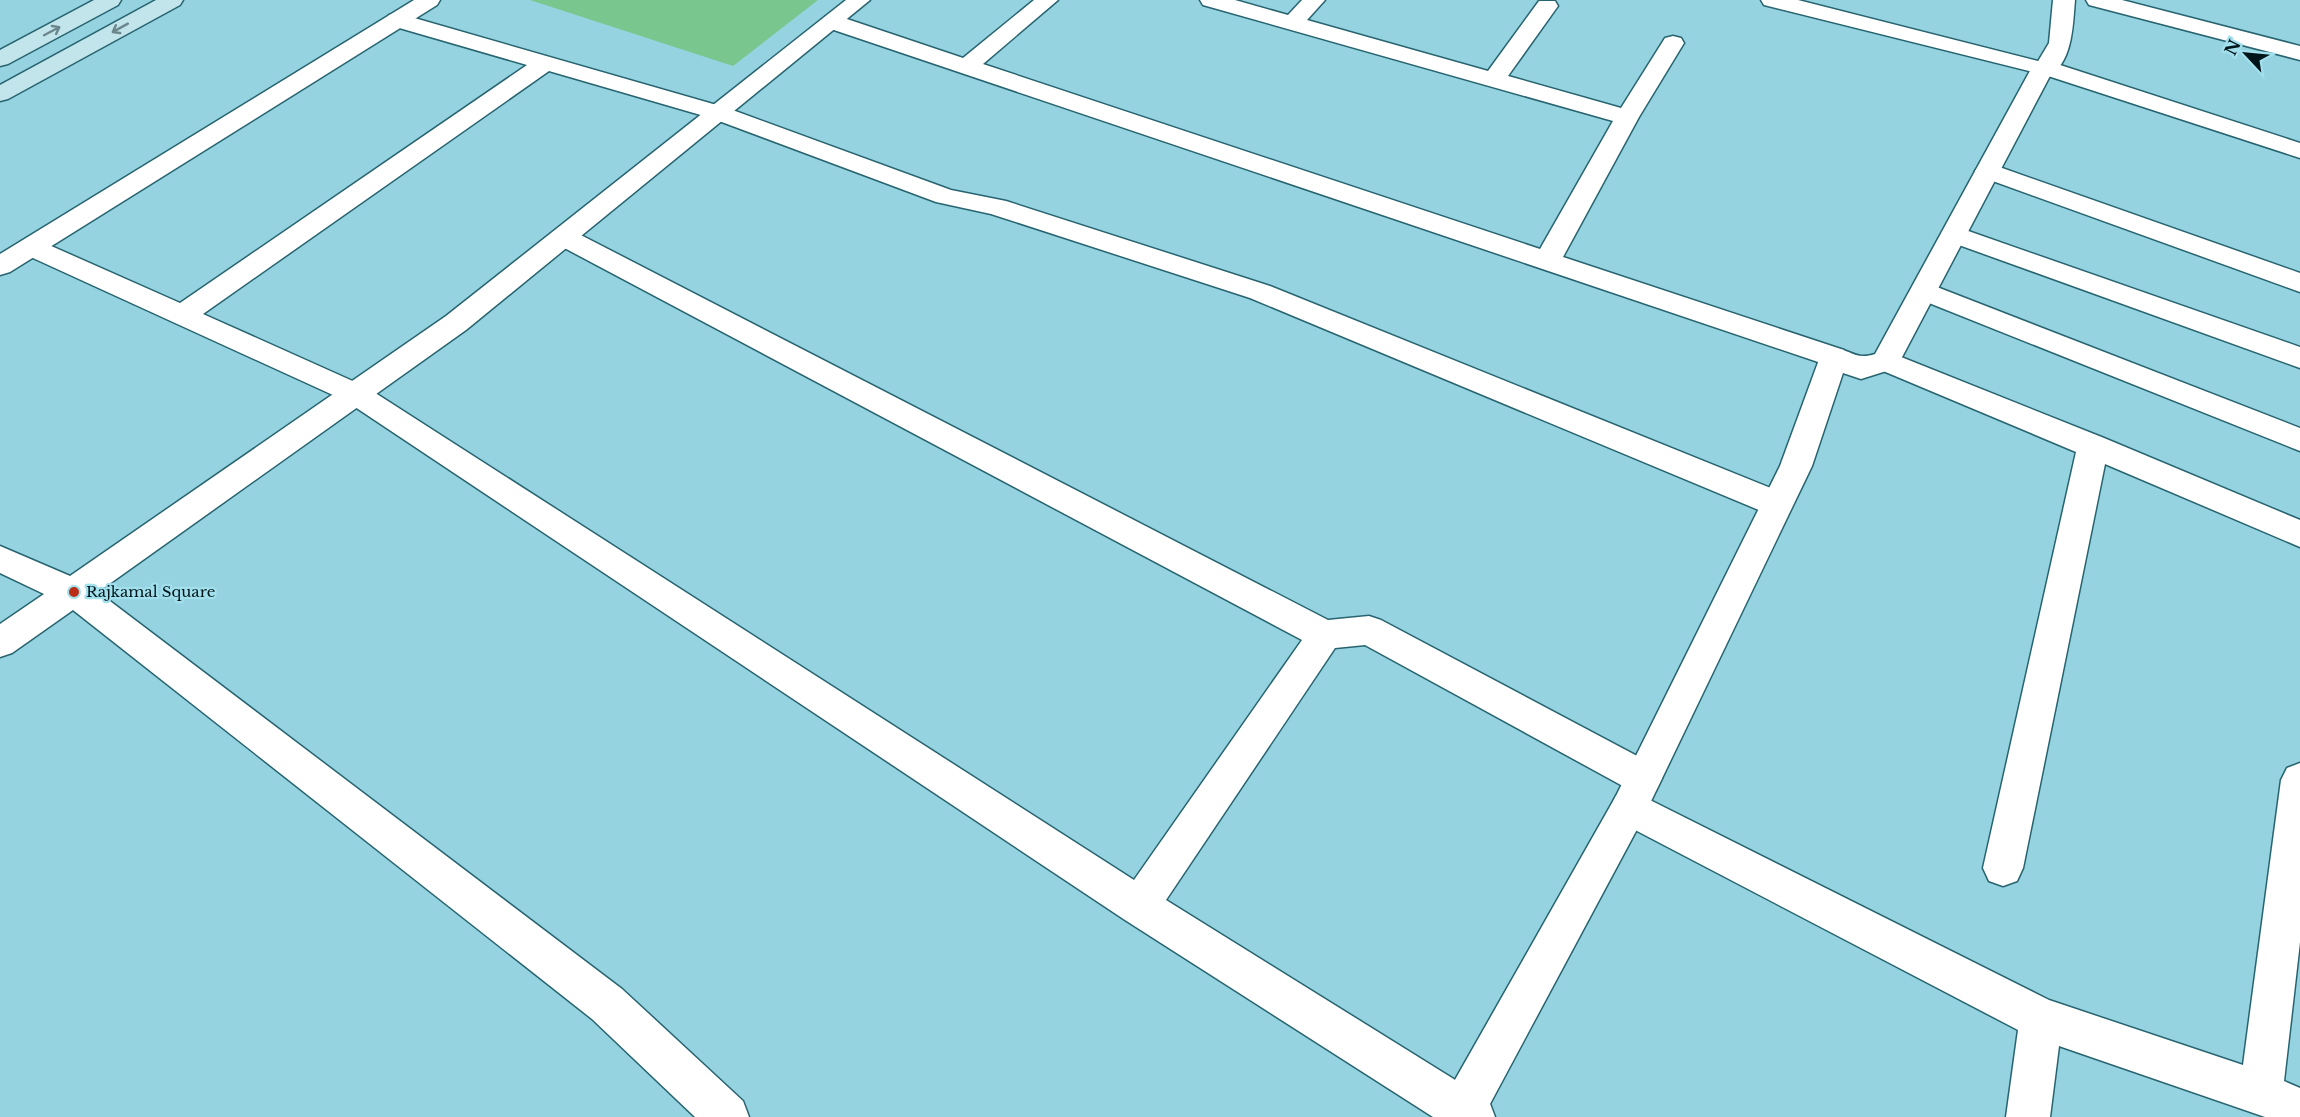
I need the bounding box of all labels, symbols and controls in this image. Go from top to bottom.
one-way arrow [112,22,129,34]
north arrow [2216,24,2276,84]
one-way arrow [42,25,60,36]
text: N [2220,36,2245,59]
place label: Rajkamal Square [86,582,215,601]
marker: Rajkamal Square [67,585,81,599]

